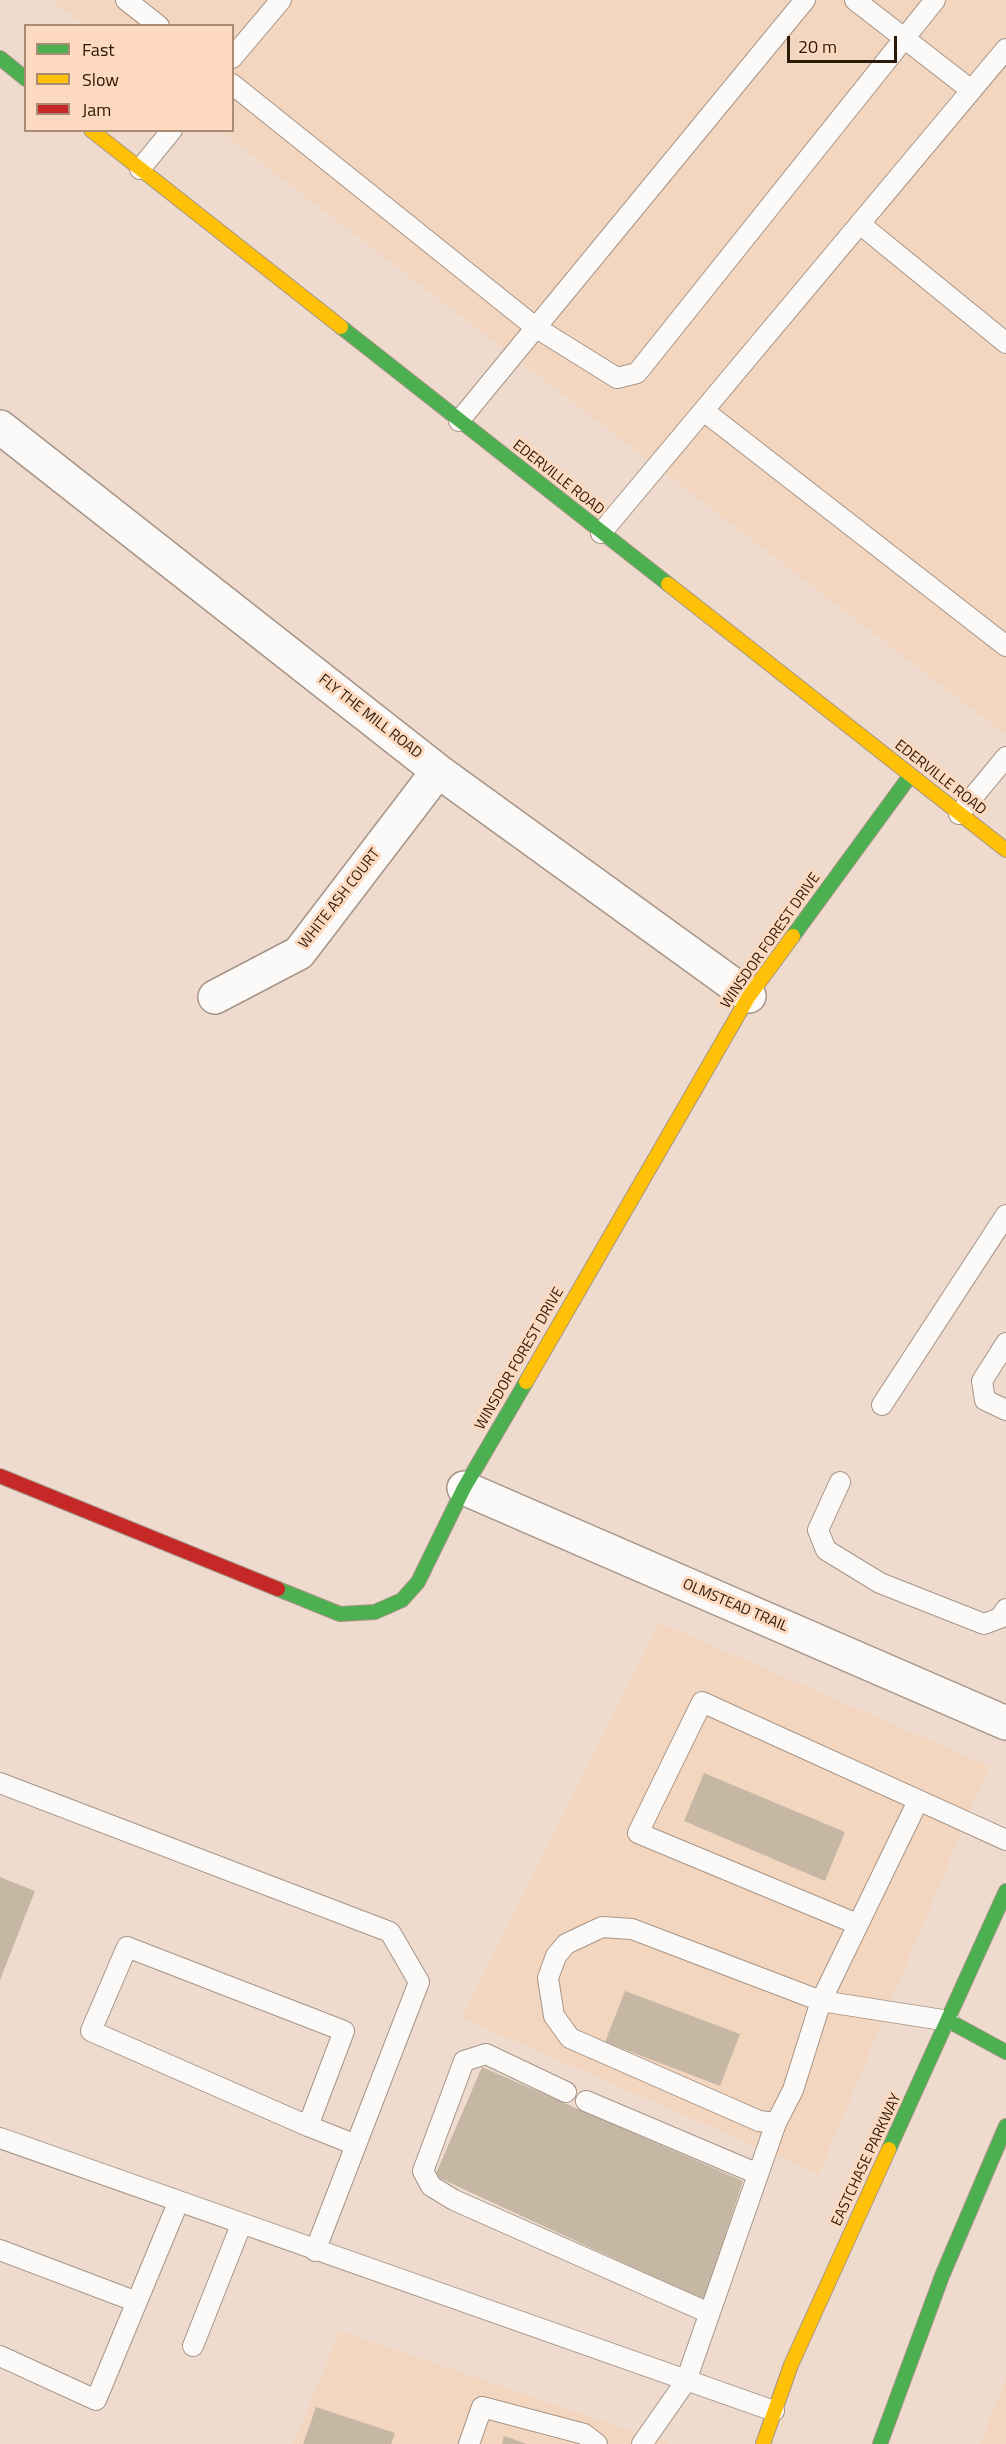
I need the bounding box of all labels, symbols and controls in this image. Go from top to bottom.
legend [24,24,234,132]
scale bar [790,24,900,62]
text: 20 m [798,33,837,60]
text: Fast [82,36,115,63]
text: Slow [82,66,119,93]
text: Jam [82,96,111,123]
street label: EDERVILLE ROAD [509,437,607,519]
street label: FLY THE MILL ROAD [315,671,425,763]
street label: EDERVILLE ROAD [891,737,989,819]
street label: WHITE ASH COURT [296,846,384,952]
street label: WINSDOR FOREST DRIVE [717,870,825,1012]
street label: WINSDOR FOREST DRIVE [472,1285,568,1433]
street label: OLMSTEAD TRAIL [680,1576,790,1636]
street label: EASTCHASE PARKWAY [828,2091,906,2229]

